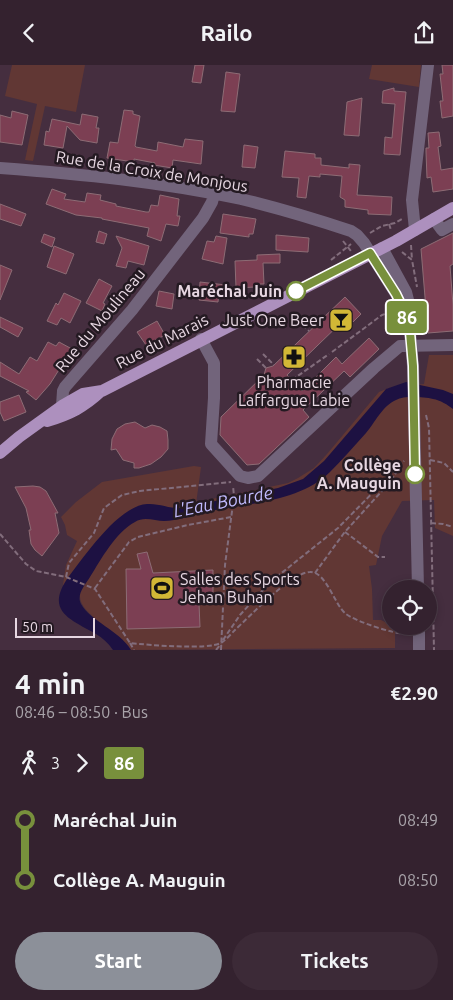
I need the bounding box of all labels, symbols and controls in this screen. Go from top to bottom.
icon: back [15,19,43,47]
icon: share [410,19,438,47]
text: Railo [201,20,252,45]
street label: Rue de la Croix de Monjous [55,147,249,195]
street label: Rue du Moulineau [51,265,149,375]
marker: Maréchal Juin [286,281,306,301]
place label: Maréchal Juin [177,282,282,300]
line badge: 86 [384,301,430,333]
bar icon: Just One Beer [328,307,354,333]
text: 86 [397,307,417,327]
street label: Rue du Marais [113,310,211,372]
place label: Just One Beer [222,311,324,329]
pharmacy icon: Pharmacie Laffargue Labie [281,344,307,370]
place label: Pharmacie Laffargue Labie [238,373,350,409]
place label: Collège A. Mauguin [317,456,401,492]
marker: Collège A. Mauguin [405,464,425,484]
water label: L'Eau Bourde [171,482,274,520]
place label: Salles des Sports Jehan Buhan [180,570,300,606]
sports icon: Salles des Sports Jehan Buhan [149,575,175,601]
map controls [382,580,437,635]
button: locate [382,580,437,635]
scale bar [15,615,95,638]
text: 50 m [22,619,53,635]
text: 4 min [15,668,86,699]
text: €2.90 [390,682,438,704]
text: 08:46 – 08:50 · Bus [15,703,148,721]
icon: walk [15,749,43,777]
icon: forward [68,749,96,777]
text: 86 [114,753,134,773]
text: 3 [51,754,60,772]
text: Maréchal Juin [53,809,177,831]
text: 08:49 [398,811,438,829]
text: Collège A. Mauguin [53,869,226,891]
text: 08:50 [398,871,438,889]
button: Start [15,932,222,990]
button: Tickets [232,932,438,990]

